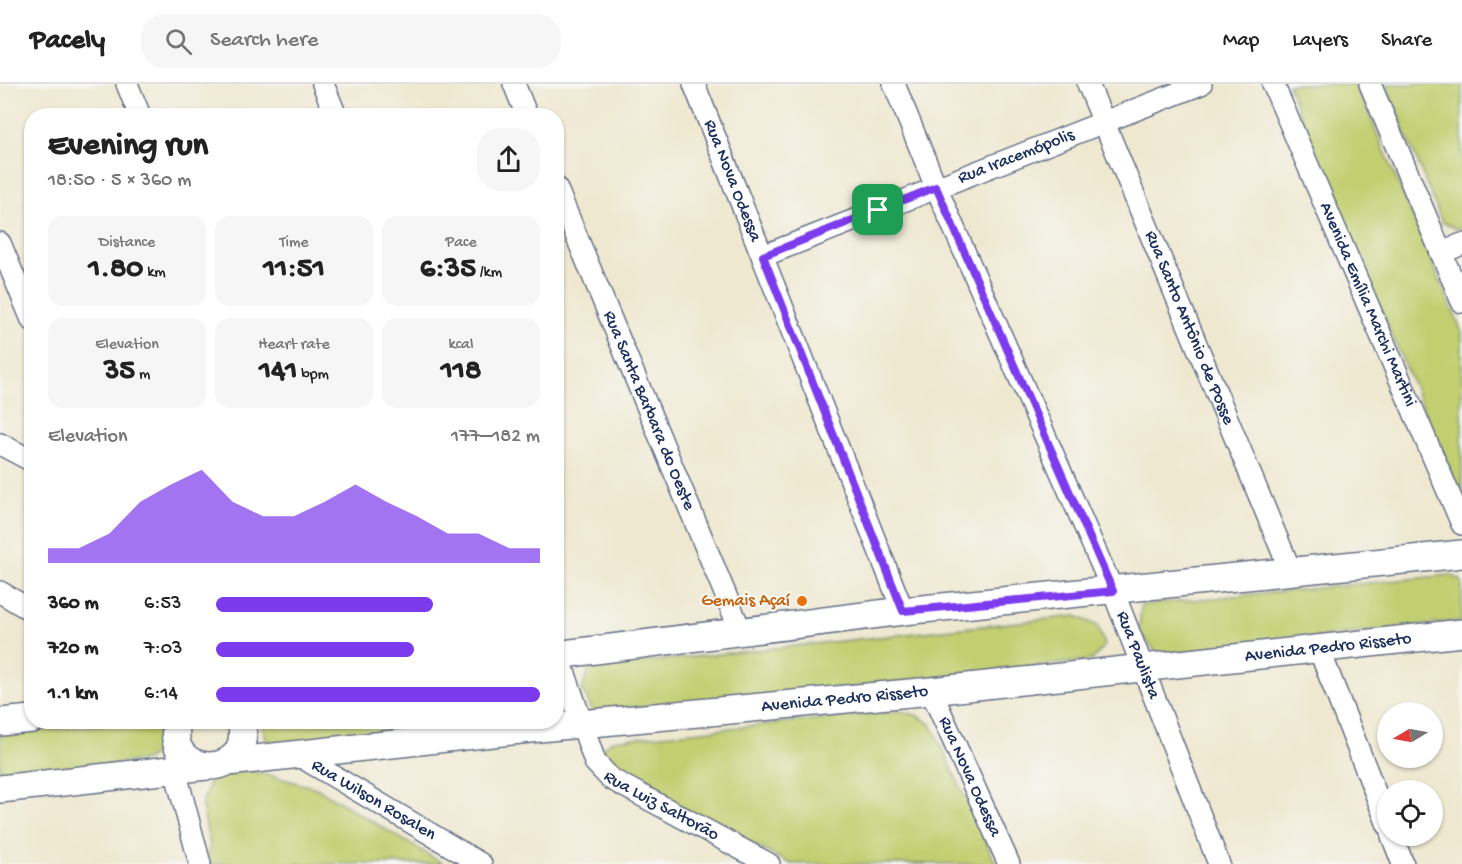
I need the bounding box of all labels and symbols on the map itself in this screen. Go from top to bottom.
street label: Rua Nova Odessa [699,117,766,246]
street label: Rua Iracemópolis [955,124,1079,189]
pin [852,184,903,235]
street label: Avenida Emília Marchi Martini [1315,199,1421,410]
street label: Rua Santo Antônio de Posse [1140,228,1239,428]
street label: Rua Santa Barbara do Oeste [598,308,700,514]
place label: Gemais Açaí [701,591,791,612]
marker: Gemais Açaí [795,594,809,608]
street label: Rua Paulista [1111,608,1165,703]
street label: Avenida Pedro Risseto [1244,628,1412,667]
street label: Avenida Pedro Risseto [760,681,929,717]
north arrow [1377,702,1443,768]
street label: Rua Nova Odessa [933,713,1006,841]
street label: Rua Wilson Rosalen [307,755,440,845]
street label: Rua Luiz Saltorão [599,767,723,846]

